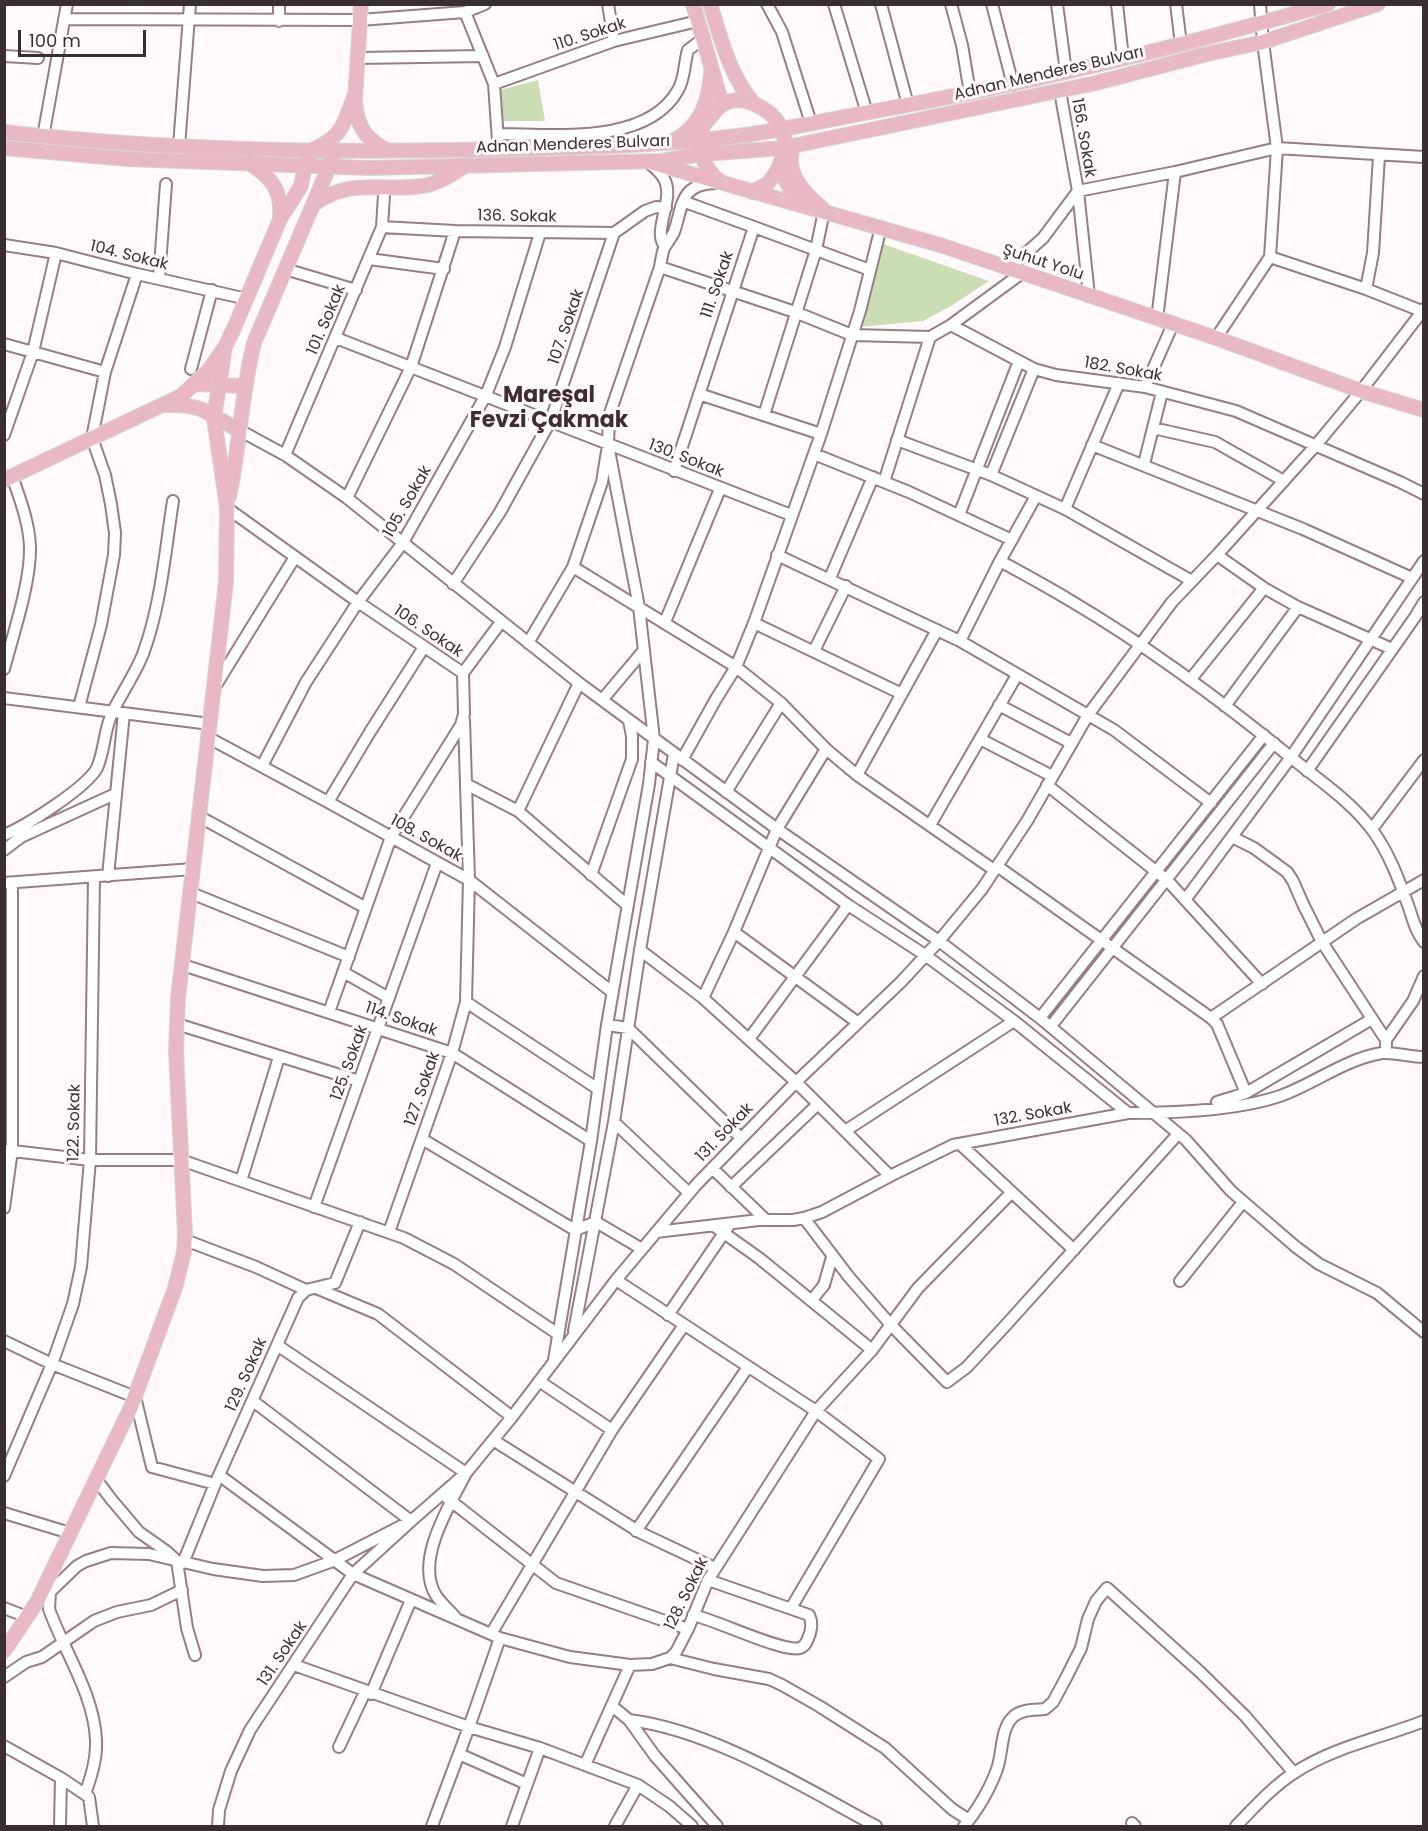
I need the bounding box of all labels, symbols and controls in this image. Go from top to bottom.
street label: 110. Sokak [551,14,629,56]
scale bar [21,18,148,56]
text: 100 m [29,28,81,53]
street label: Adnan Menderes Bulvarı [952,43,1146,105]
street label: 156. Sokak [1067,97,1099,179]
street label: Adnan Menderes Bulvarı [476,132,670,158]
street label: 136. Sokak [477,207,557,227]
street label: 104. Sokak [88,237,170,275]
street label: Şuhut Yolu [1000,241,1086,285]
street label: 111. Sokak [698,249,738,321]
street label: 101. Sokak [304,282,350,358]
street label: 107. Sokak [545,287,589,367]
street label: 182. Sokak [1082,354,1164,386]
district label: Mareşal Fevzi Çakmak [470,383,628,434]
street label: 130. Sokak [646,436,726,482]
street label: 105. Sokak [380,463,436,541]
street label: 106. Sokak [390,602,466,662]
street label: 108. Sokak [386,811,466,867]
street label: 114. Sokak [362,999,440,1041]
street label: 125. Sokak [327,1023,373,1103]
street label: 127. Sokak [401,1049,445,1129]
street label: 122. Sokak [65,1084,85,1162]
street label: 132. Sokak [993,1099,1073,1131]
street label: 131. Sokak [692,1100,758,1166]
street label: 129. Sokak [222,1335,272,1415]
street label: 128. Sokak [661,1554,713,1634]
street label: 131. Sokak [254,1618,312,1690]

